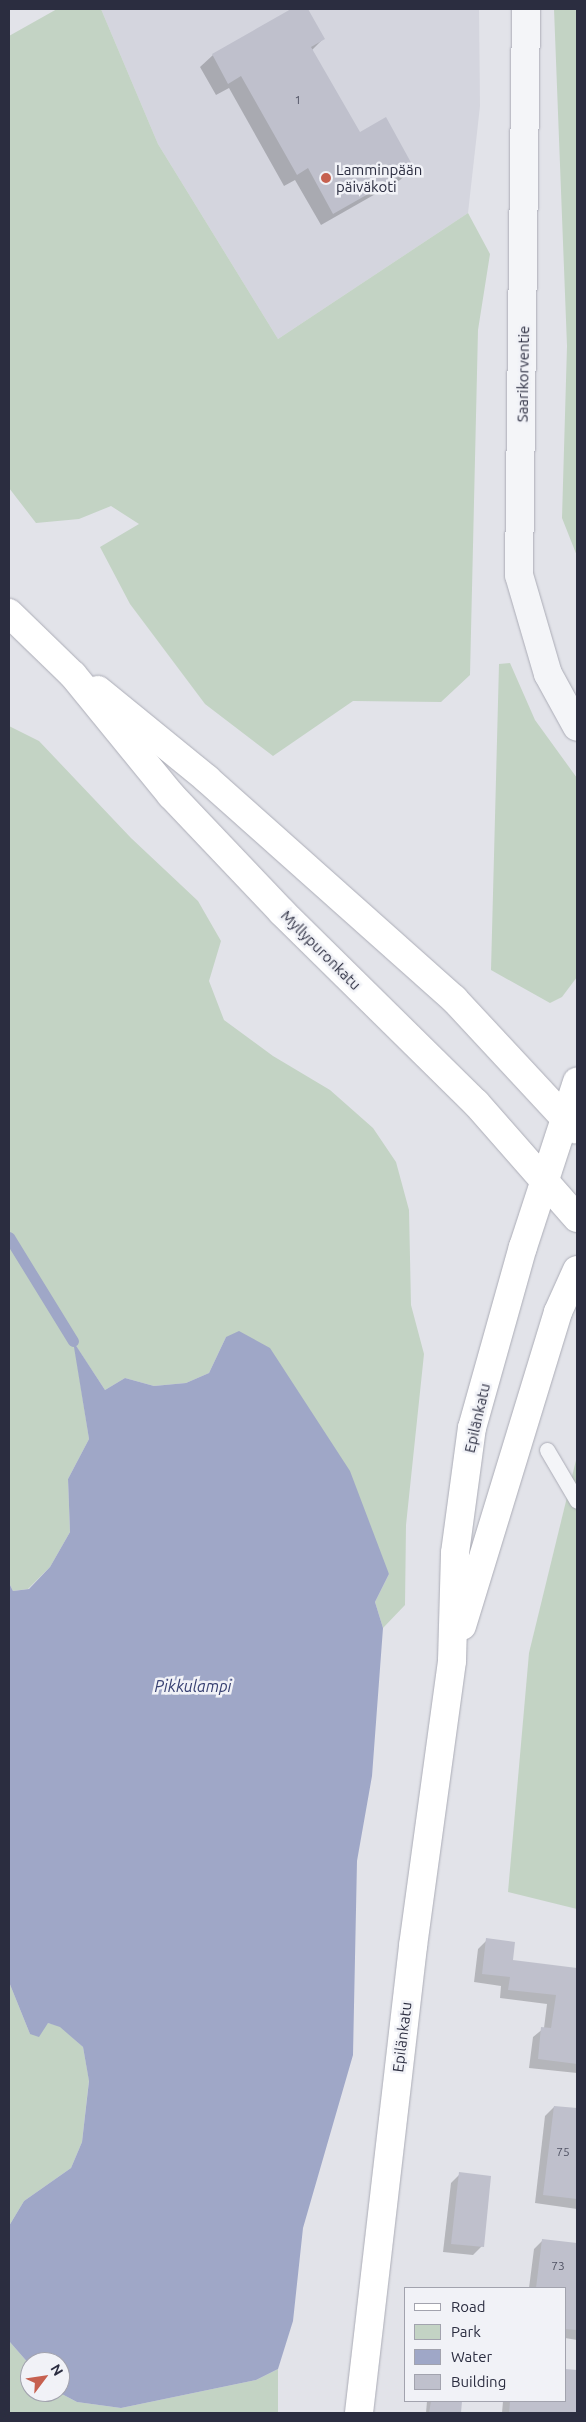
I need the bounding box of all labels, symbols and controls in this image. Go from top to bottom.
house number: 1 [295,93,301,107]
place label: Lamminpään päiväkoti [336,160,422,195]
marker: Lamminpään päiväkoti [320,172,332,184]
street label: Saarikorventie [513,326,533,422]
street label: Myllypuronkatu [277,906,365,994]
street label: Epilänkatu [460,1381,494,1455]
water label: Pikkulampi [154,1676,232,1696]
street label: Epilänkatu [389,2001,415,2073]
house number: 75 [556,2145,570,2159]
house number: 73 [551,2259,565,2273]
legend [404,2287,566,2402]
text: Road [451,2298,486,2315]
text: Park [451,2323,481,2340]
text: Water [451,2348,492,2365]
north arrow [20,2352,70,2402]
text: N [47,2361,67,2378]
text: Building [451,2373,506,2390]

